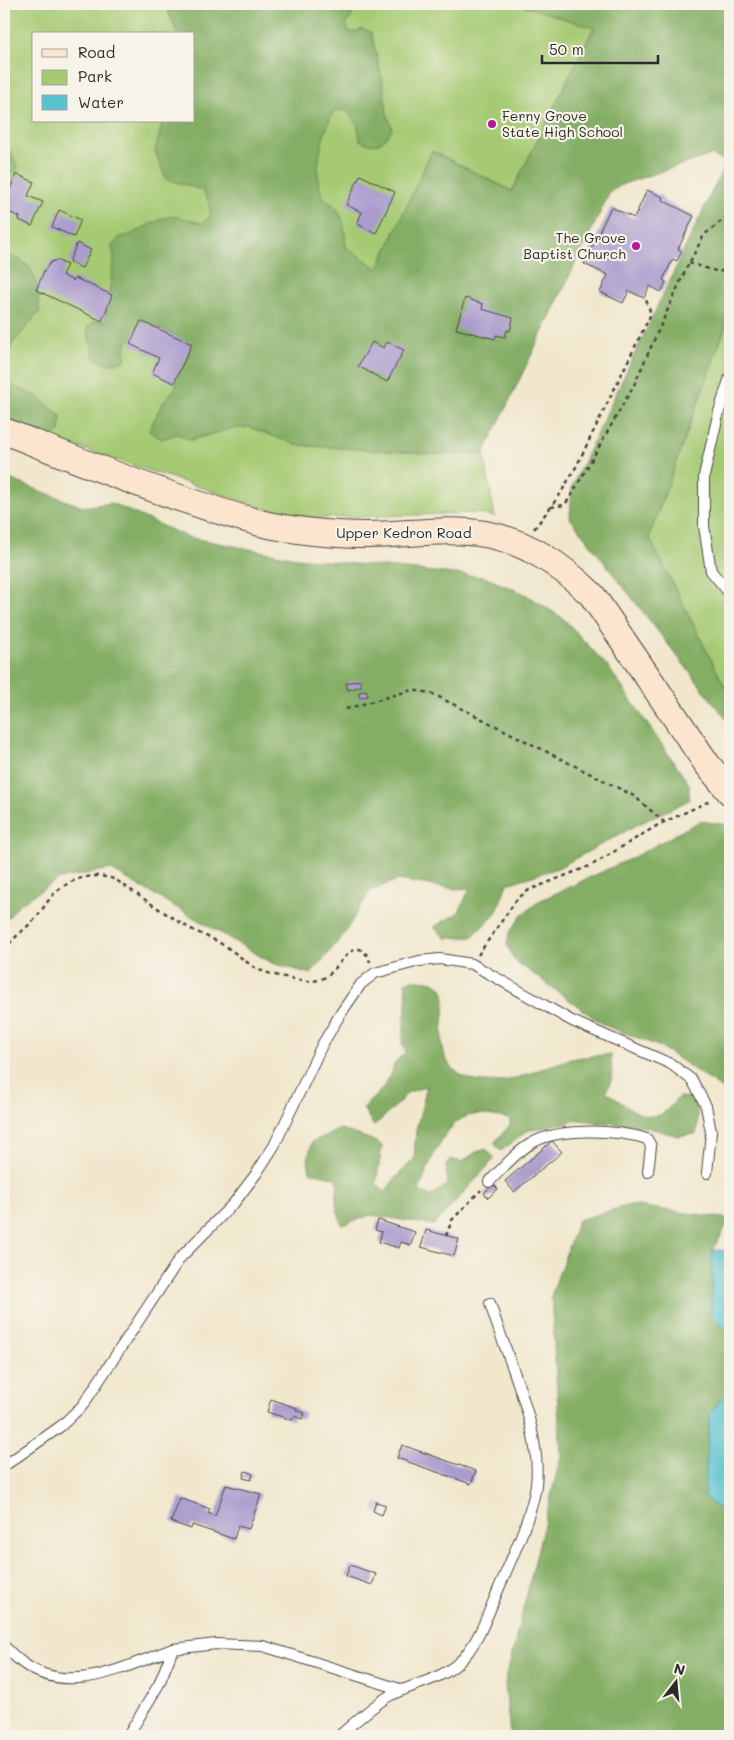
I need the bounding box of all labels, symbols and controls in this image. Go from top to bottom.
legend [32,32,195,122]
scale bar [542,32,658,64]
text: 50 m [549,39,584,59]
text: Road [78,42,115,62]
text: Park [78,66,112,86]
text: Water [78,92,124,112]
place label: Ferny Grove State High School [502,106,623,141]
marker: Ferny Grove State High School [486,118,498,130]
place label: The Grove Baptist Church [523,228,626,263]
marker: The Grove Baptist Church [630,240,642,252]
street label: Upper Kedron Road [336,523,472,542]
north arrow [652,1658,702,1708]
text: N [672,1658,687,1680]

